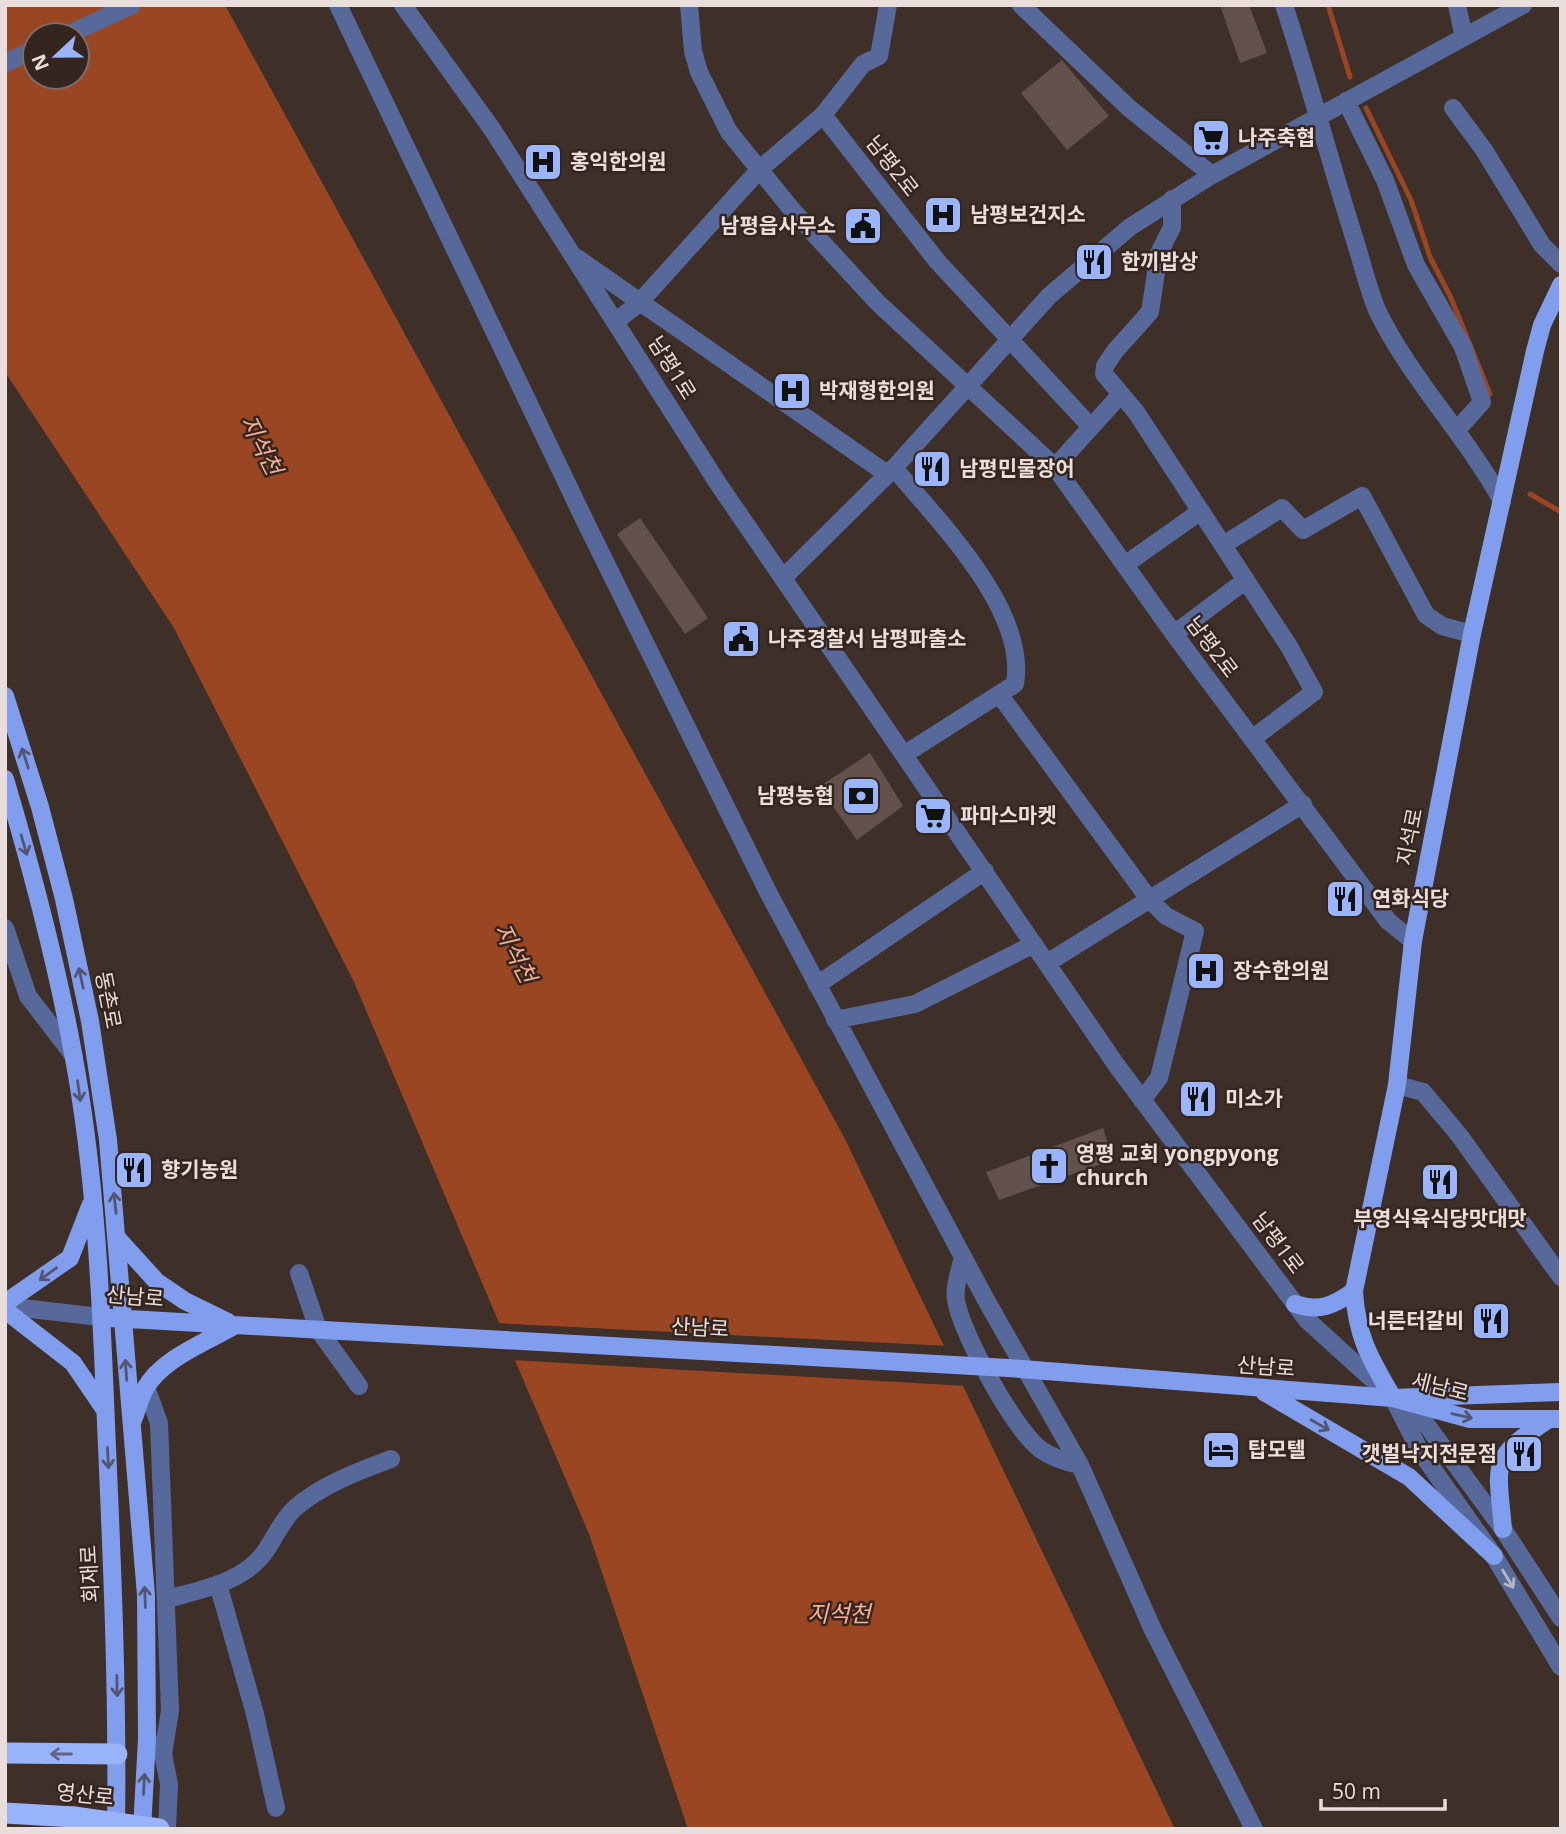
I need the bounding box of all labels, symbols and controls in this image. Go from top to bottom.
north arrow [21,21,91,91]
text: N [25,50,55,74]
supermarket icon: 나주축협 [1190,117,1232,159]
place label: 나주축협 [1238,123,1315,151]
street label: 남평2로 [860,129,925,202]
hospital icon: 홍익한의원 [522,141,564,183]
place label: 홍익한의원 [570,147,667,175]
hospital icon: 남평보건지소 [922,194,964,236]
place label: 남평보건지소 [970,200,1086,228]
public building icon: 남평읍사무소 [842,205,884,247]
place label: 남평읍사무소 [720,211,836,239]
restaurant icon: 한끼밥상 [1073,241,1115,283]
place label: 한끼밥상 [1121,247,1198,275]
street label: 남평1로 [642,330,703,405]
hospital icon: 박재형한의원 [771,370,813,412]
place label: 박재형한의원 [819,376,935,404]
water label: 지석천 [233,409,292,483]
restaurant icon: 남평민물장어 [911,448,953,490]
place label: 남평민물장어 [959,454,1075,482]
street label: 남평2로 [1181,610,1245,683]
public building icon: 나주경찰서 남평파출소 [720,618,762,660]
place label: 나주경찰서 남평파출소 [768,624,967,652]
one-way arrow [18,747,31,769]
bank icon: 남평농협 [840,775,882,817]
place label: 남평농협 [757,781,834,809]
supermarket icon: 파마스마켓 [912,795,954,837]
place label: 파마스마켓 [960,801,1057,829]
street label: 지석로 [1390,806,1428,868]
one-way arrow [18,833,31,856]
restaurant icon: 연화식당 [1324,878,1366,920]
place label: 연화식당 [1372,884,1449,912]
water label: 지석천 [487,917,546,991]
hospital icon: 장수한의원 [1185,950,1227,992]
place label: 장수한의원 [1233,956,1330,984]
one-way arrow [73,967,87,990]
street label: 동촌로 [90,969,128,1031]
restaurant icon: 미소가 [1177,1078,1219,1120]
one-way arrow [72,1079,85,1101]
place label: 미소가 [1225,1084,1283,1112]
place label: 영평 교회 yongpyong church [1076,1139,1279,1191]
church icon: 영평 교회 yongpyong church [1028,1145,1070,1187]
restaurant icon: 향기농원 [113,1149,155,1191]
place label: 향기농원 [161,1155,238,1183]
restaurant icon: 부영식육식당맛대맛 [1419,1161,1461,1203]
one-way arrow [108,1192,121,1215]
place label: 부영식육식당맛대맛 [1353,1204,1527,1232]
street label: 남평1로 [1247,1206,1311,1279]
one-way arrow [39,1267,58,1281]
street label: 산남로 [105,1280,165,1312]
restaurant icon: 너른터갈비 [1470,1300,1512,1342]
place label: 너른터갈비 [1367,1306,1464,1334]
street label: 산남로 [670,1312,730,1342]
street label: 산남로 [1236,1350,1296,1382]
one-way arrow [119,1360,132,1382]
street label: 세남로 [1409,1365,1472,1407]
one-way arrow [1450,1410,1473,1423]
one-way arrow [1310,1418,1330,1432]
hotel icon: 탑모텔 [1200,1429,1242,1471]
restaurant icon: 갯벌낙지전문점 [1503,1433,1545,1475]
place label: 탑모텔 [1248,1435,1306,1463]
place label: 갯벌낙지전문점 [1362,1439,1497,1467]
one-way arrow [101,1447,114,1470]
street label: 회재로 [74,1544,104,1604]
one-way arrow [1501,1569,1515,1589]
one-way arrow [139,1586,152,1609]
water label: 지석천 [807,1597,874,1629]
one-way arrow [110,1674,124,1697]
one-way arrow [50,1747,73,1761]
scale bar [1321,1768,1445,1812]
one-way arrow [138,1773,151,1796]
street label: 영산로 [55,1777,115,1811]
text: 50 m [1332,1777,1381,1805]

